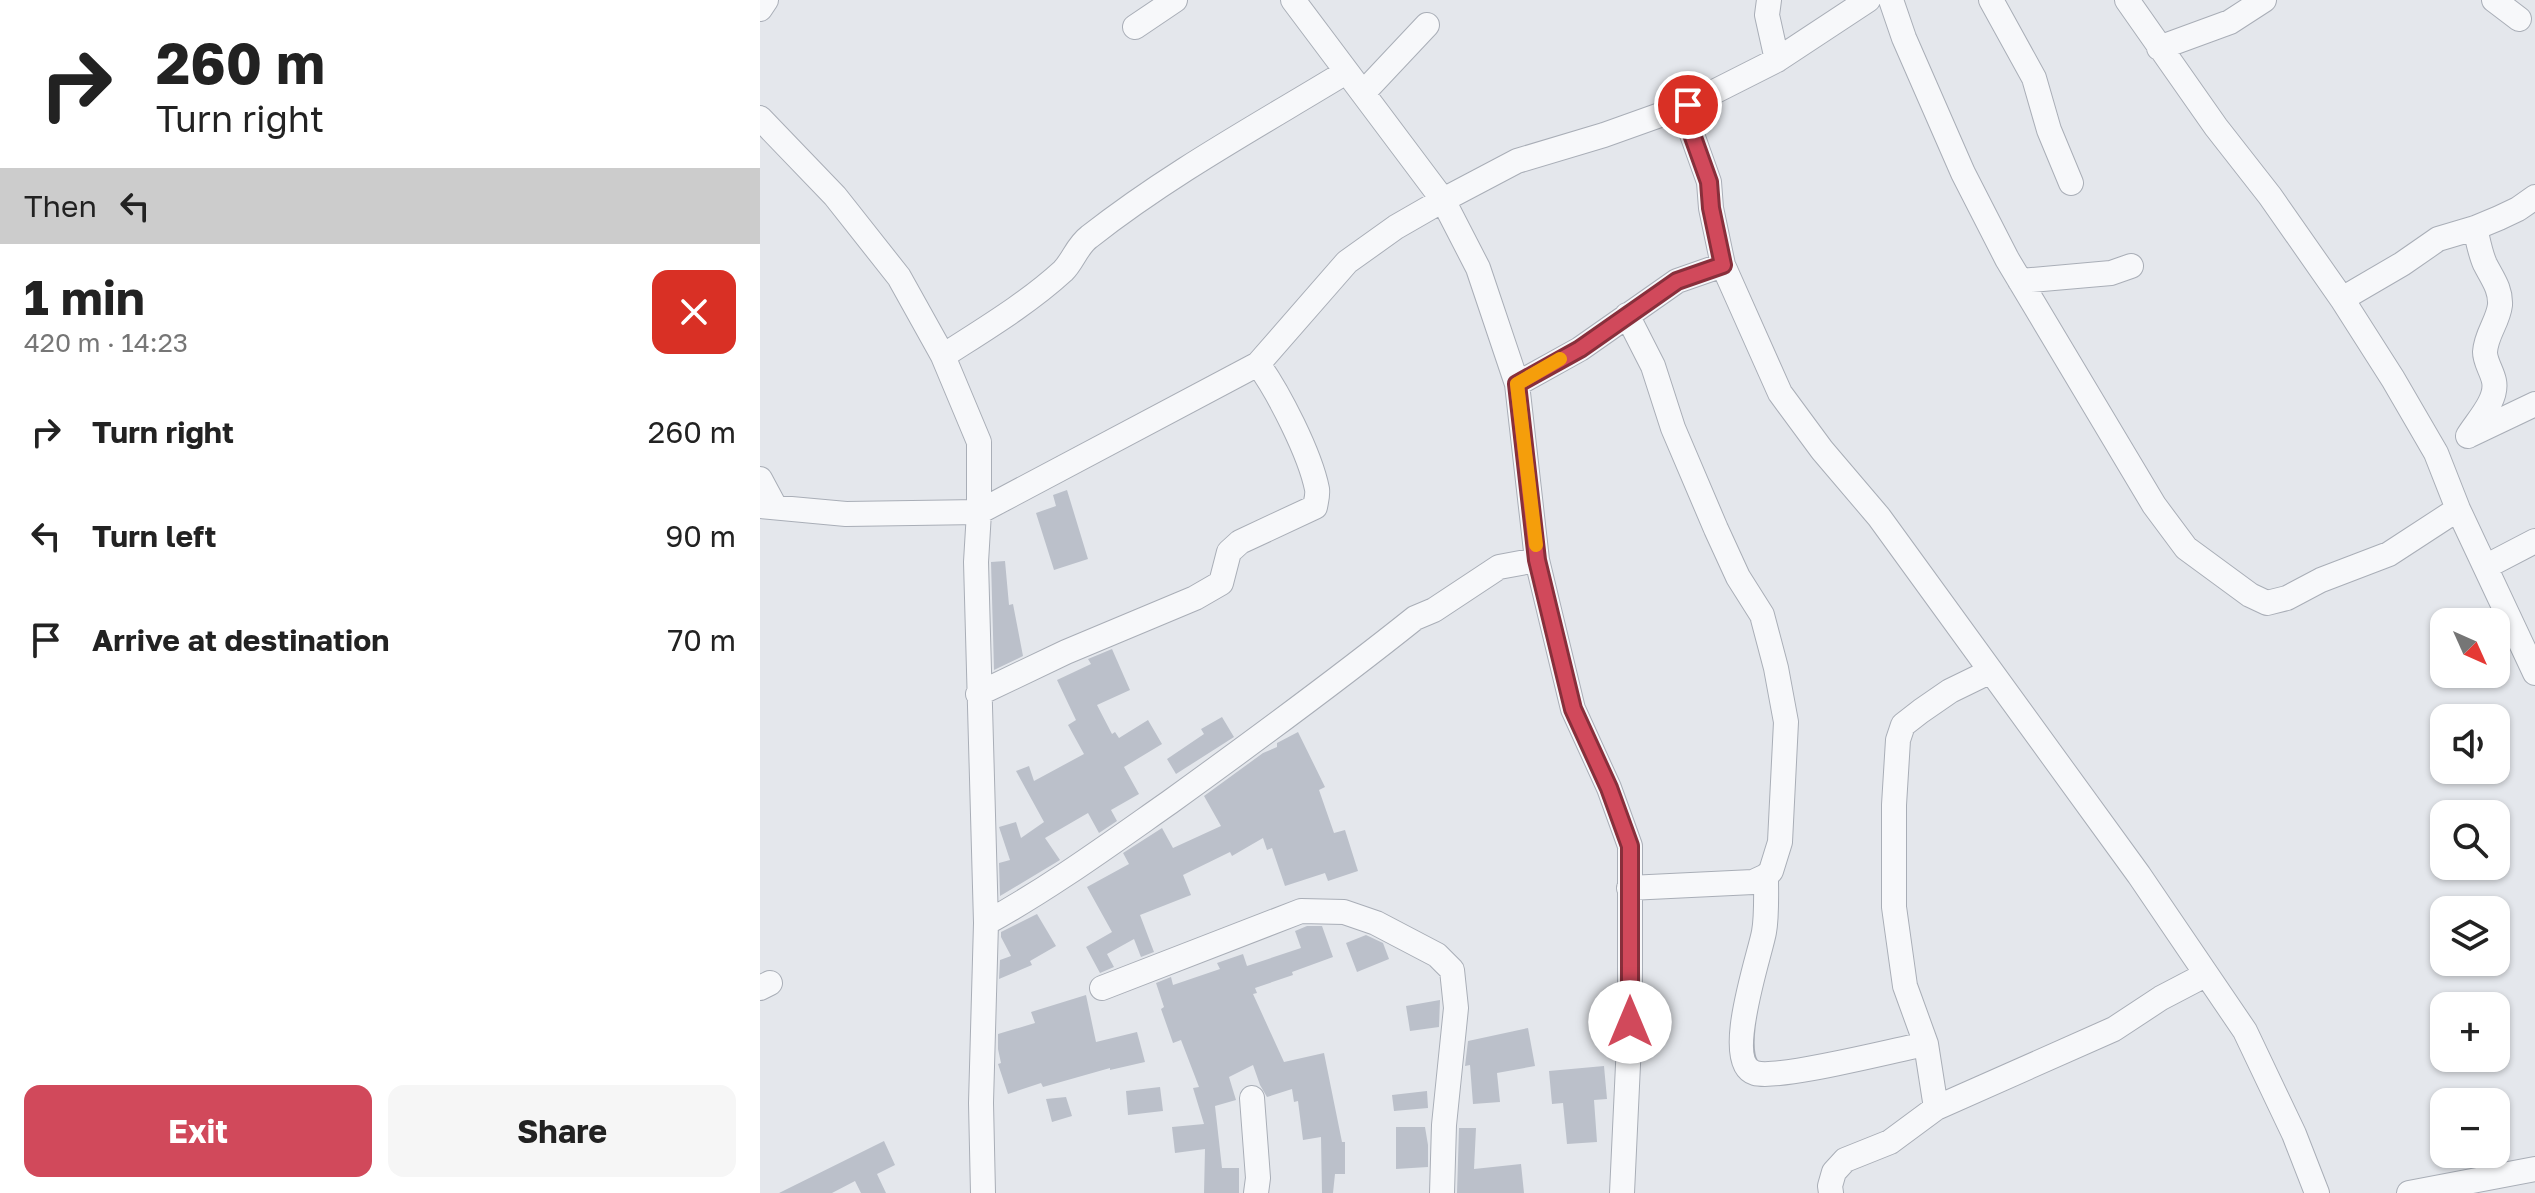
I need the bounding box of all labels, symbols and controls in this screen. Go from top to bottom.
text: 260 m [156,29,325,96]
icon: right [24,32,128,136]
pin [1654,71,1722,139]
icon: arrive [1666,83,1710,127]
text: Turn right [156,97,324,140]
icon: left [113,184,157,228]
text: Then [24,188,97,224]
text: 1 min [24,268,145,326]
button: close [652,270,736,354]
text: 420 m · 14:23 [24,327,188,358]
icon: right [24,410,68,454]
text: Turn right [92,414,234,450]
text: 260 m [648,414,736,450]
icon: left [24,514,68,558]
text: Turn left [92,518,217,554]
text: 90 m [665,518,736,554]
north arrow [2430,608,2510,688]
map controls [2430,608,2510,1168]
icon: arrive [24,618,68,662]
text: Arrive at destination [92,622,389,658]
text: 70 m [667,622,736,658]
button: sound [2430,704,2510,784]
button: search [2430,800,2510,880]
button: layers [2430,896,2510,976]
position arrow [1588,980,1672,1064]
button: + [2430,992,2510,1072]
button: Exit [24,1085,372,1177]
button: Share [388,1085,736,1177]
button: − [2430,1088,2510,1168]

